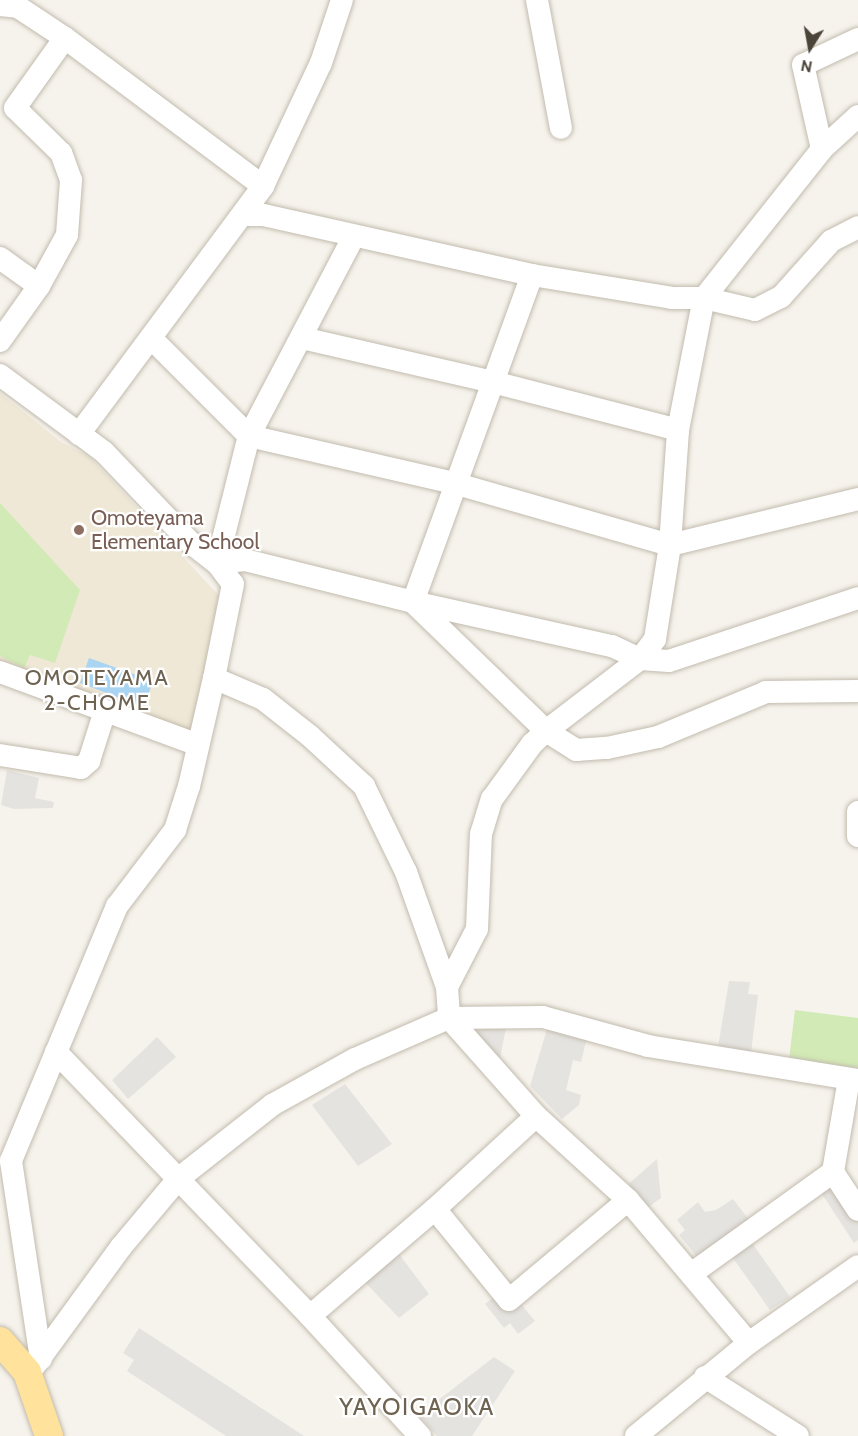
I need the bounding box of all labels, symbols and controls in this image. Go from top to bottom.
north arrow [780,18,840,78]
text: N [799,56,814,77]
place label: Omoteyama Elementary School [91,505,259,555]
marker: Omoteyama Elementary School [72,523,86,537]
district label: OMOTEYAMA 2-CHOME [25,664,169,716]
district label: YAYOIGAOKA [339,1393,495,1421]

